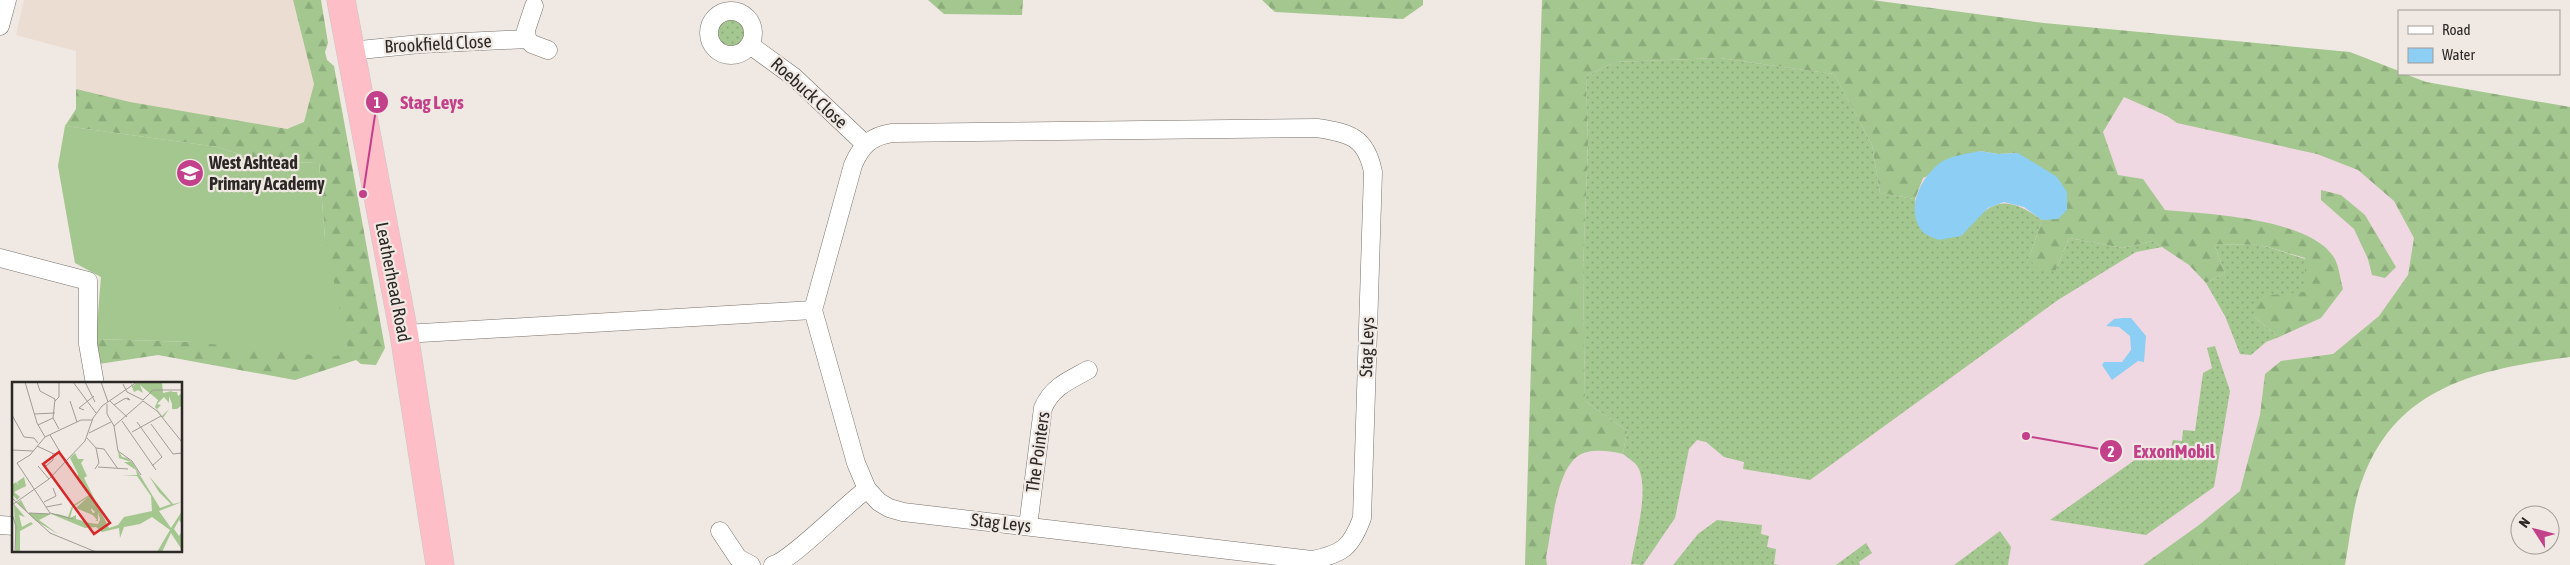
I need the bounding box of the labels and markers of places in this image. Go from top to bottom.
callout: Stag Leys [365,85,473,119]
place label: West Ashtead Primary Academy [208,152,325,194]
school or university icon: West Ashtead Primary Academy [175,158,205,188]
callout: ExxonMobil [2098,434,2225,468]

